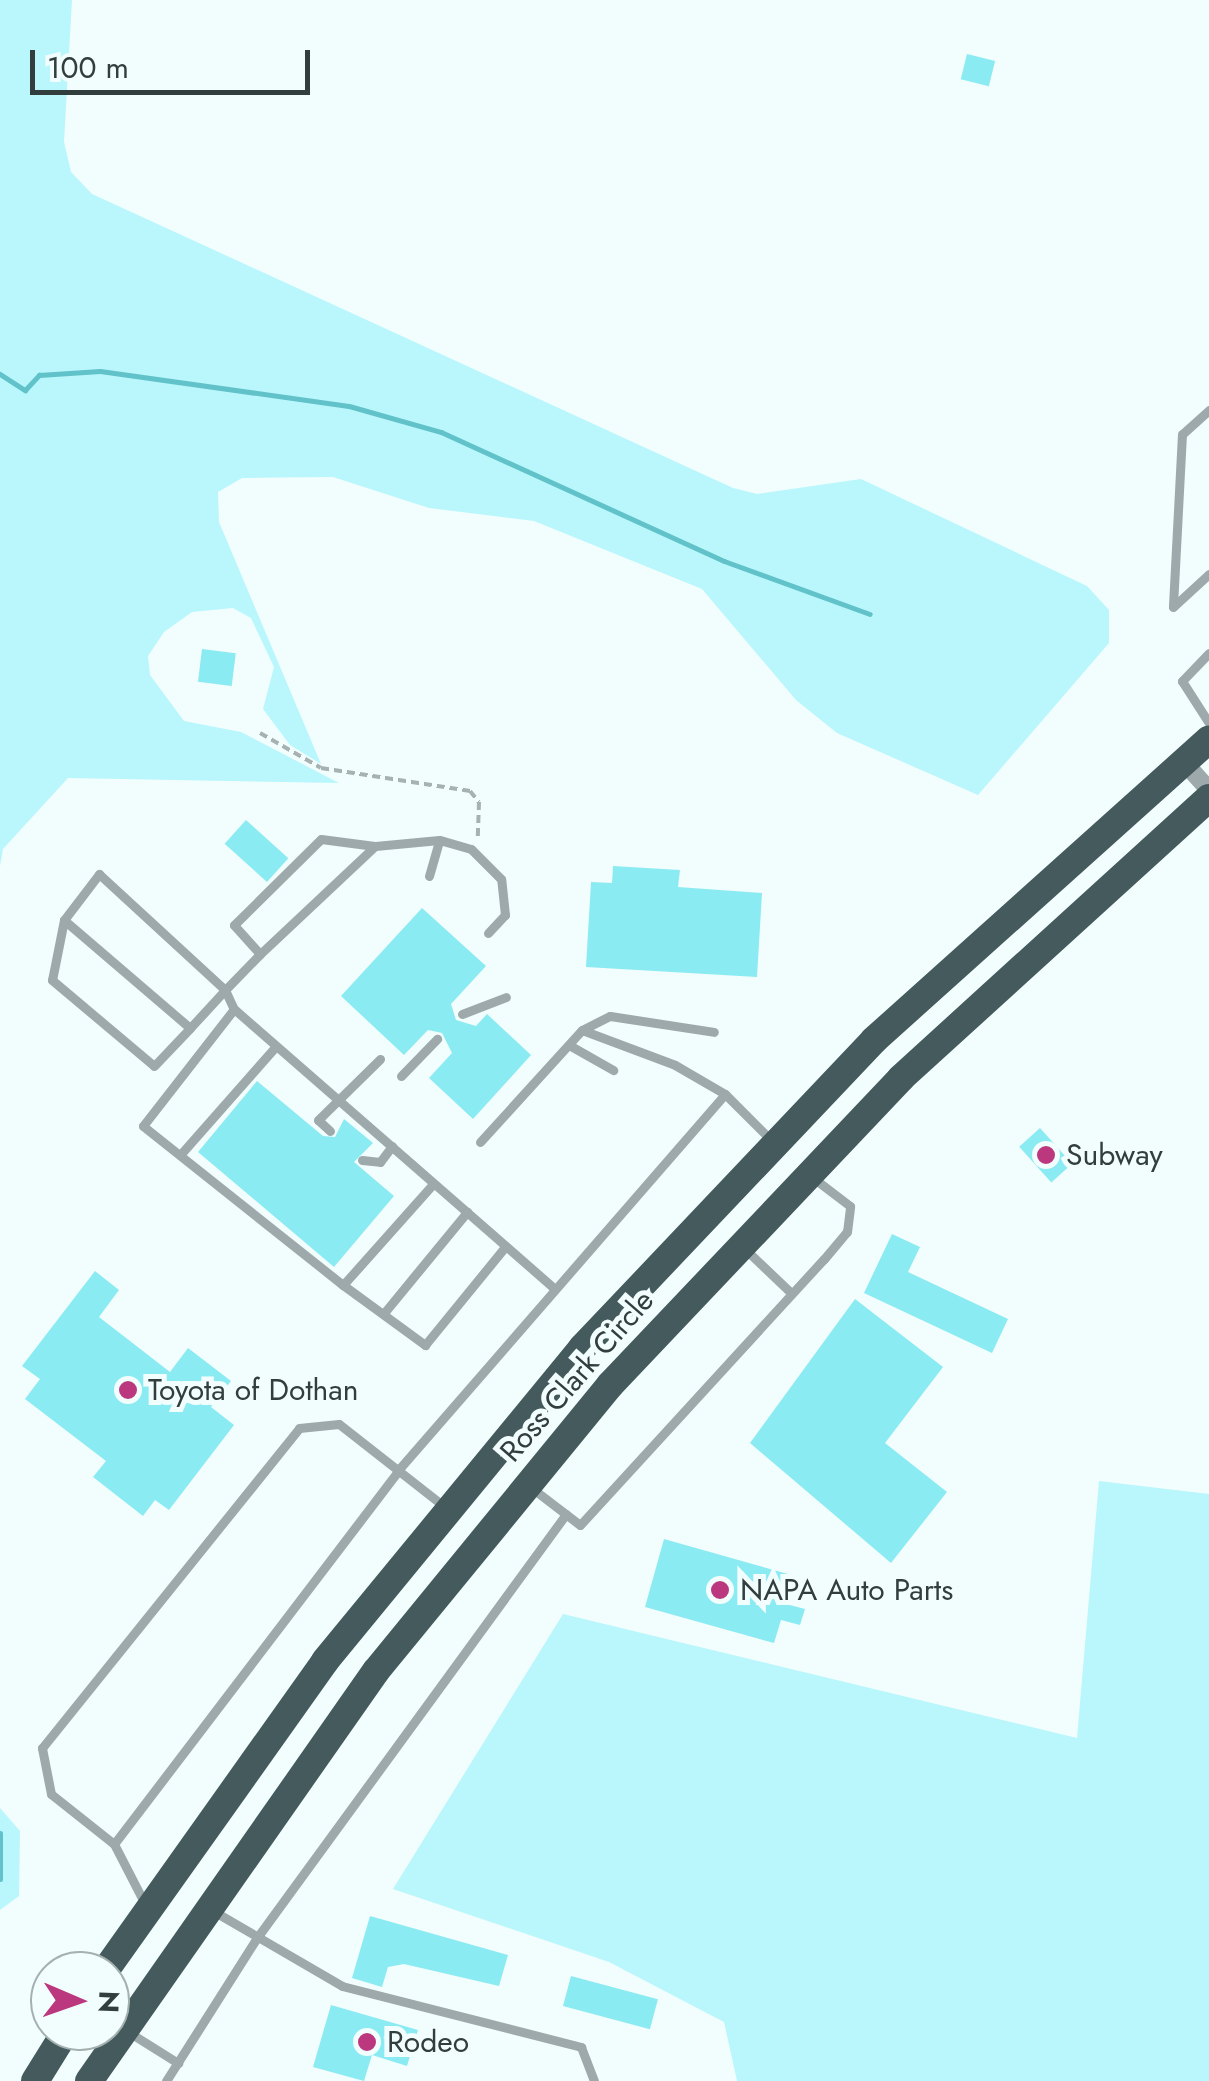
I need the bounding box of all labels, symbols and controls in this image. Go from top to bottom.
scale bar [35,30,315,92]
text: 100 m [47,46,129,89]
place label: Subway [1066,1137,1163,1173]
marker: Subway [1035,1144,1057,1166]
street label: Ross Clark Circle [493,1283,661,1469]
place label: Toyota of Dothan [148,1372,359,1408]
marker: Toyota of Dothan [117,1379,139,1401]
place label: NAPA Auto Parts [740,1572,953,1608]
marker: NAPA Auto Parts [709,1579,731,1601]
north arrow [30,1951,130,2051]
text: N [88,1990,129,2014]
place label: Rodeo [387,2024,469,2060]
marker: Rodeo [356,2031,378,2053]

